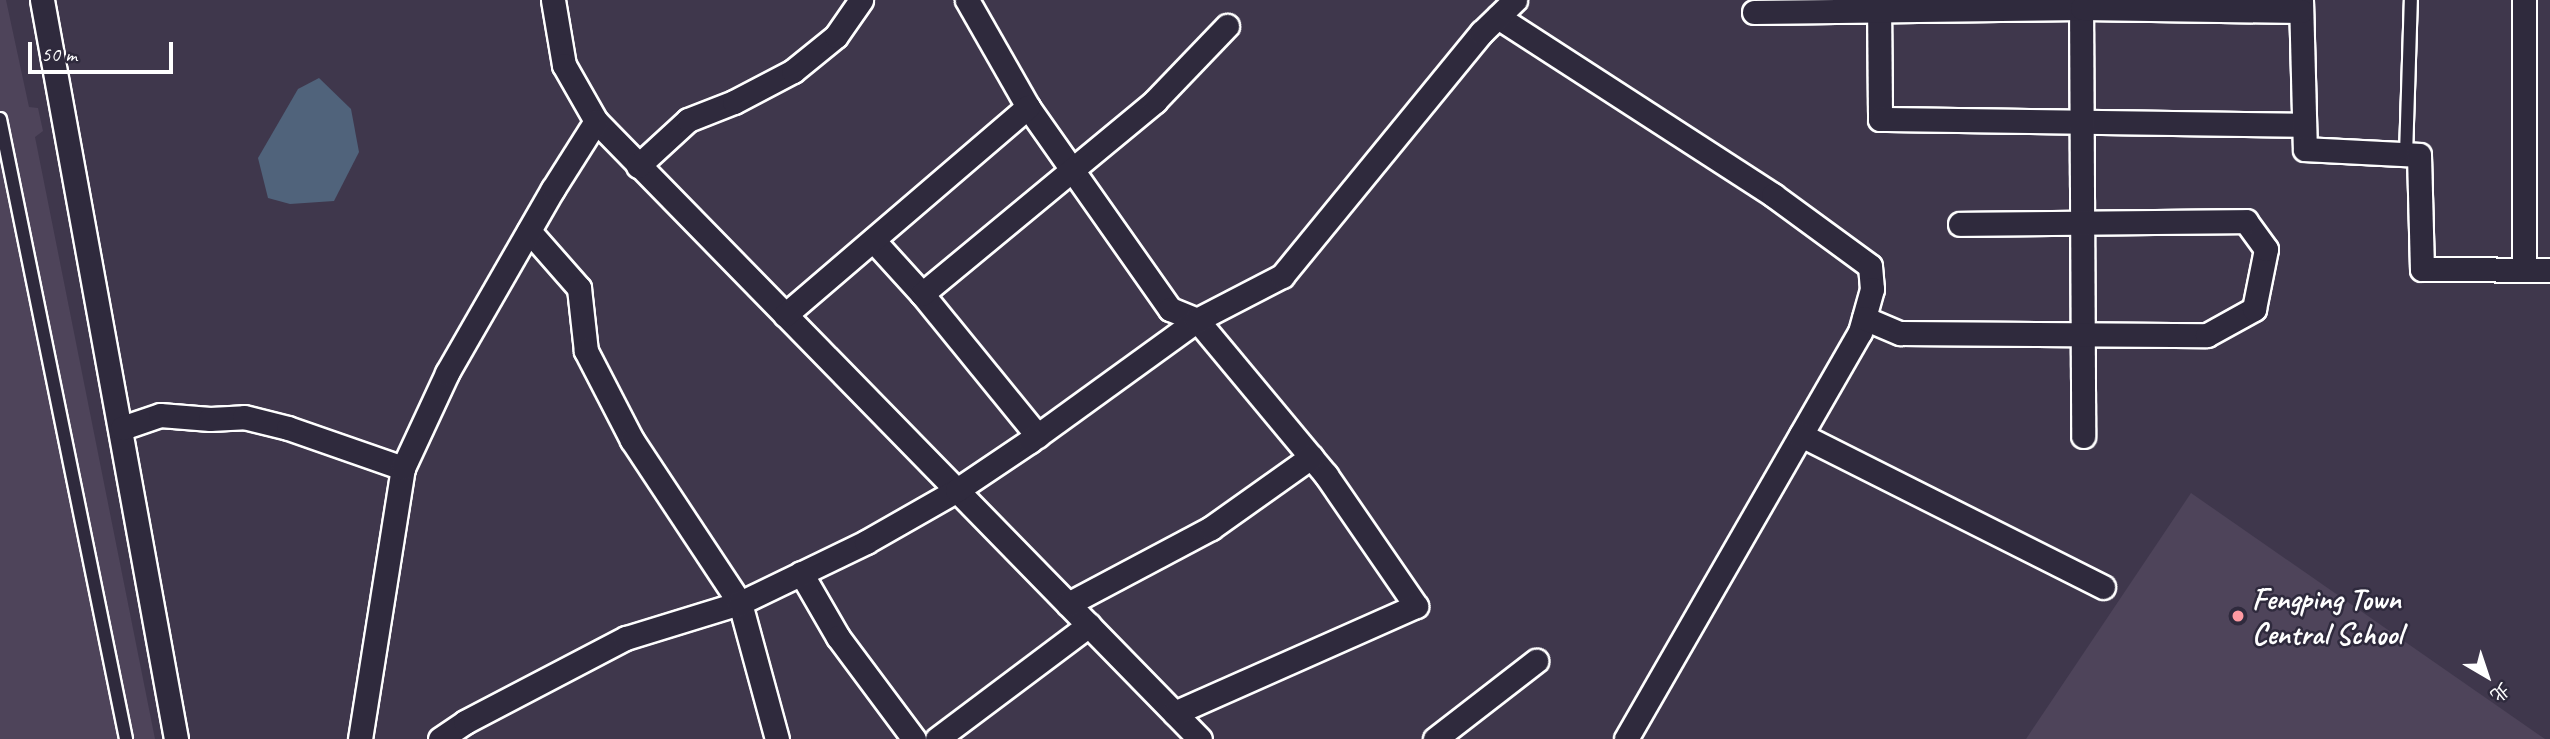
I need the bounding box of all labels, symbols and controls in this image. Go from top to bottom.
scale bar [32,28,177,72]
text: 50 m [41,41,77,67]
place label: Fengping Town Central School [2252,581,2402,652]
marker: Fengping Town Central School [2230,608,2246,624]
north arrow [2452,641,2522,711]
text: 北 [2485,677,2515,708]

